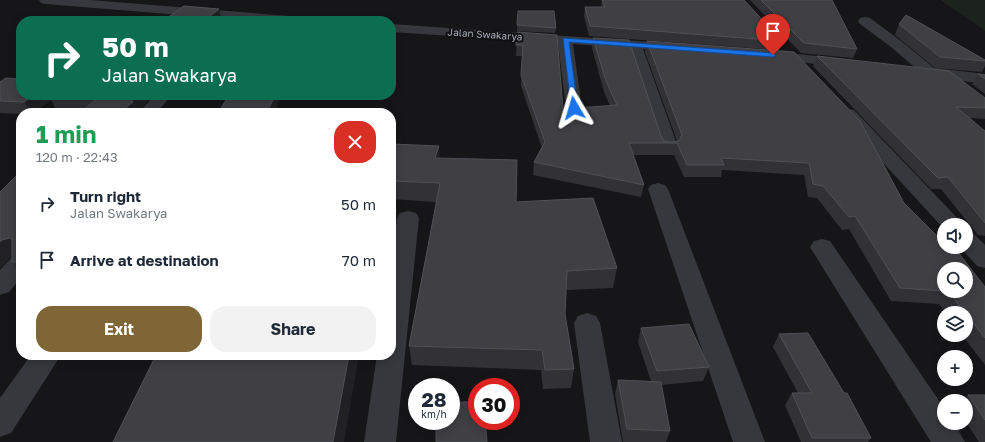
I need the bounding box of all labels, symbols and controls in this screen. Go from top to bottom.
pin [756,14,790,55]
icon: arrive [762,20,784,42]
street label: Jalan Swakarya [447,25,523,43]
text: 50 m [102,30,169,63]
icon: right [36,32,88,84]
text: Jalan Swakarya [102,64,237,86]
position arrow [553,87,595,129]
text: 1 min [36,119,96,148]
button: close [334,121,376,163]
text: 120 m · 22:43 [36,149,118,165]
text: Turn right [70,187,141,205]
icon: right [36,193,58,215]
text: 50 m [341,195,376,213]
text: Jalan Swakarya [70,205,167,221]
map controls [937,218,973,430]
button: sound [937,218,973,254]
icon: arrive [36,249,58,271]
text: Arrive at destination [70,251,219,269]
text: 70 m [342,251,376,269]
button: search [937,262,973,298]
button: Exit [36,306,202,352]
button: Share [210,306,376,352]
button: layers [937,306,973,342]
button: + [937,350,973,386]
speed limit sign: 30 [468,378,520,430]
text: 28 [421,387,446,411]
button: − [937,394,973,430]
text: km/h [421,408,447,420]

